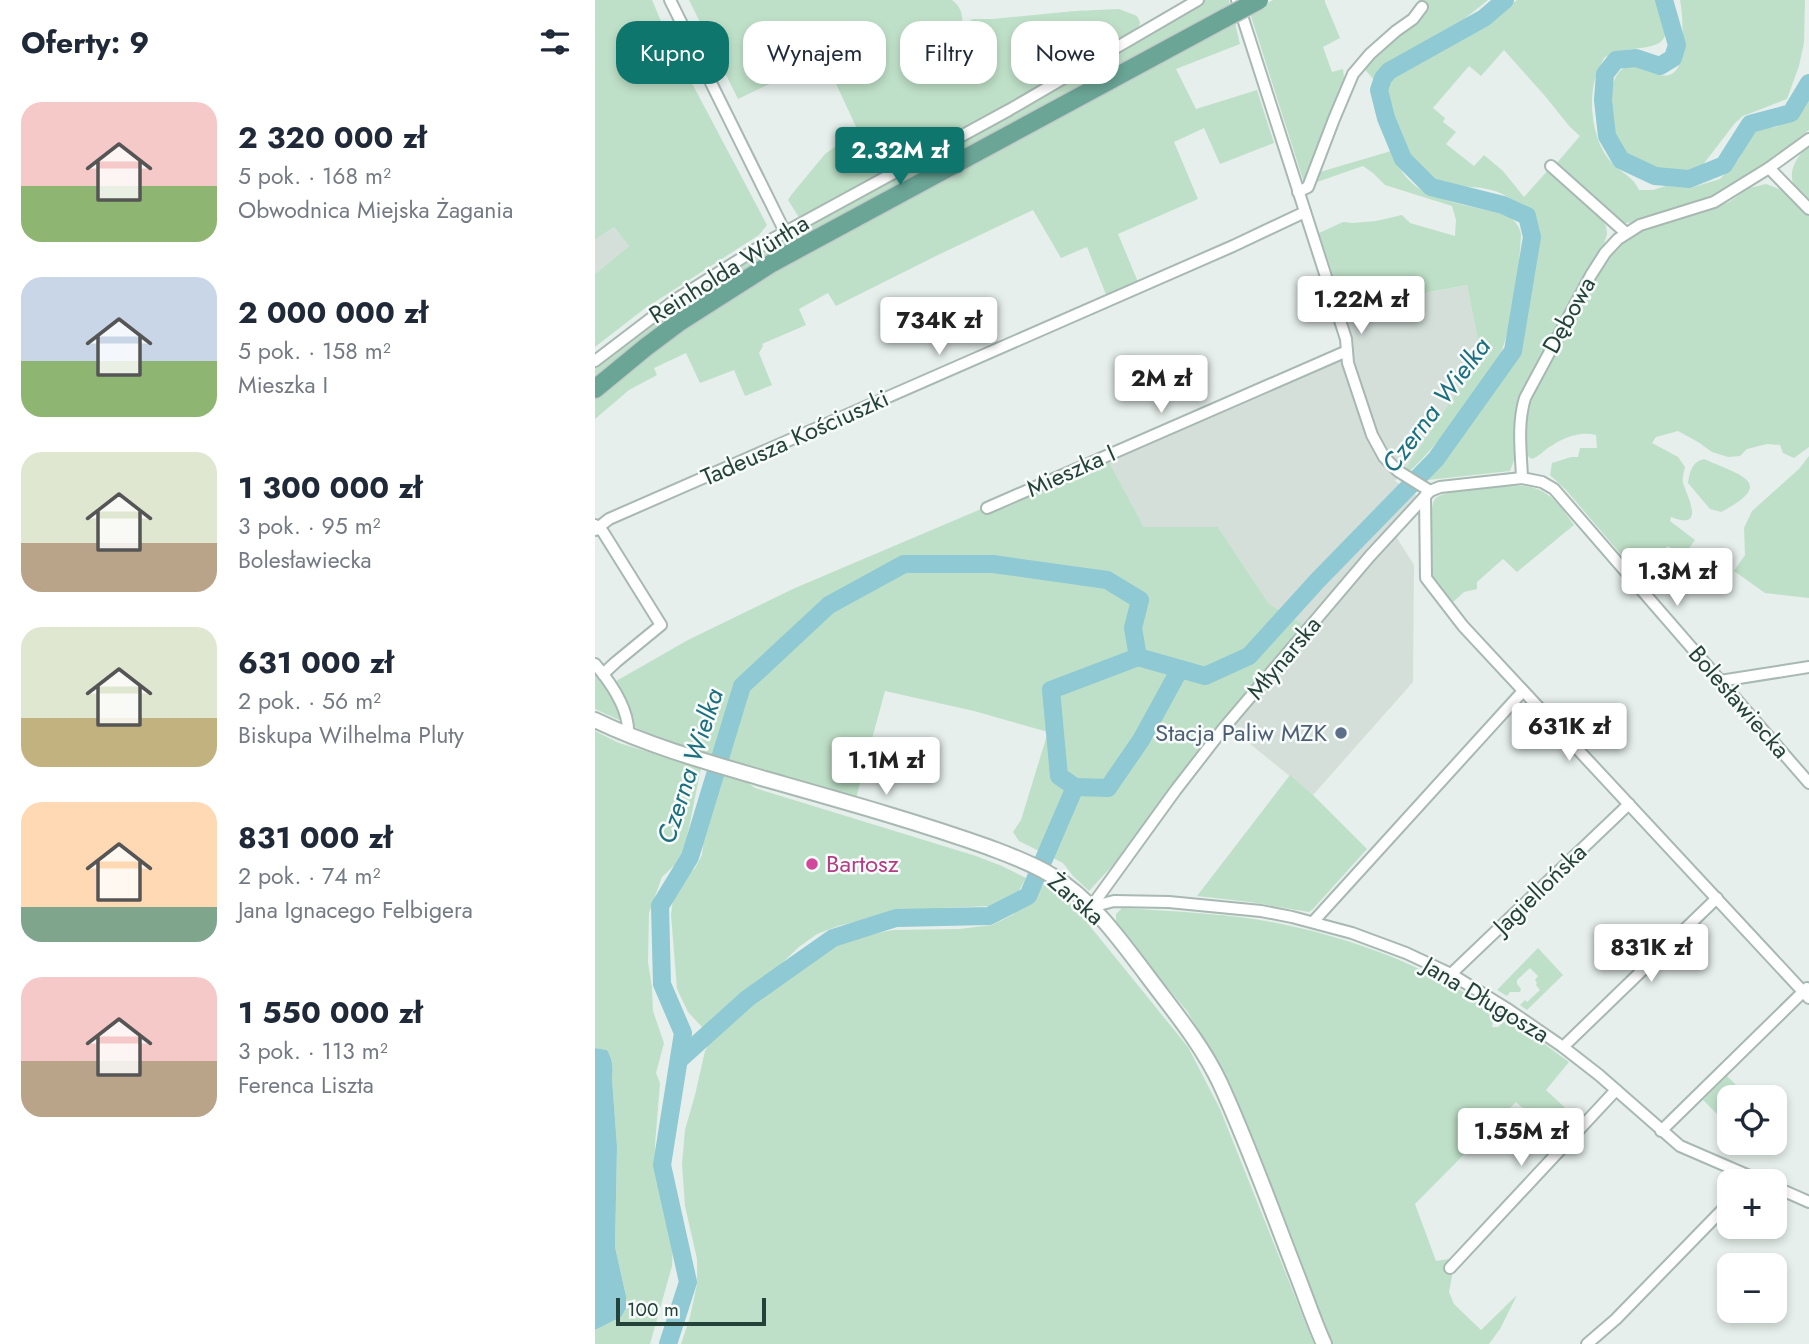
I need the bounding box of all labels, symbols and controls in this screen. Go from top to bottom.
text: Oferty: 9 [21,21,149,64]
chip: Kupno [616,21,729,84]
chip: Wynajem [743,21,886,84]
chip: Filtry [900,21,997,84]
chip: Nowe [1011,21,1119,84]
icon: filters [536,23,574,61]
text: 2 320 000 zł [238,116,426,159]
pin: 2.32M zł [828,128,972,187]
icon: home [77,130,161,214]
text: 2.32M zł [851,133,949,167]
text: 5 pok. · 168 m² [238,159,391,193]
text: Obwodnica Miejska Żagania [238,193,513,227]
street label: Reinholda Würtha [642,205,816,332]
street label: Dębowa [1533,270,1604,360]
pin: 1.22M zł [1289,276,1433,336]
text: 1.22M zł [1314,282,1408,316]
text: 2 000 000 zł [238,291,428,334]
pin: 734K zł [874,298,1004,357]
text: 734K zł [896,303,982,337]
icon: home [77,305,161,389]
water label: Czerna Wielka [1372,329,1500,481]
text: 5 pok. · 158 m² [238,334,391,368]
pin: 2M zł [1112,356,1210,415]
text: 2M zł [1131,361,1191,395]
text: Mieszka I [238,368,328,402]
street label: Tadeusza Kościuszki [695,381,894,495]
street label: Mieszka I [1021,435,1121,506]
text: 1 300 000 zł [238,466,422,509]
icon: home [77,480,161,564]
text: 3 pok. · 95 m² [238,509,381,543]
text: Bolesławiecka [238,543,372,577]
pin: 1.3M zł [1612,548,1742,608]
text: 1.3M zł [1637,554,1717,588]
street label: Młynarska [1238,608,1329,707]
street label: Bolesławiecka [1680,638,1798,766]
text: 631 000 zł [238,641,393,684]
icon: home [77,655,161,739]
water label: Czerna Wielka [647,683,733,849]
text: 2 pok. · 56 m² [238,684,381,718]
pin: 631K zł [1504,704,1634,763]
text: 631K zł [1528,709,1610,743]
place label: Stacja Paliw MZK [1155,715,1327,750]
text: Biskupa Wilhelma Pluty [238,718,464,752]
marker: Stacja Paliw MZK [1333,725,1349,741]
pin: 1.1M zł [821,738,951,797]
text: 1.1M zł [848,743,924,777]
text: 831 000 zł [238,816,392,859]
icon: home [77,830,161,914]
street label: Jagiellońska [1483,835,1594,944]
place label: Bartosz [826,846,899,881]
marker: Bartosz [804,856,820,872]
text: 2 pok. · 74 m² [238,859,380,893]
street label: Żarska [1040,864,1112,933]
text: Jana Ignacego Felbigera [238,893,473,927]
pin: 831K zł [1586,925,1716,984]
text: 831K zł [1610,930,1692,964]
street label: Jana Długosza [1414,946,1556,1051]
text: 1 550 000 zł [238,991,422,1034]
icon: home [77,1005,161,1089]
text: 3 pok. · 113 m² [238,1034,388,1068]
text: Ferenca Liszta [238,1068,374,1102]
map controls [1717,1085,1787,1323]
button: locate [1717,1085,1787,1155]
pin: 1.55M zł [1449,1108,1593,1168]
text: 1.55M zł [1474,1114,1568,1148]
button: + [1717,1169,1787,1239]
button: − [1717,1253,1787,1323]
scale bar [616,1295,767,1327]
text: 100 m [627,1296,679,1323]

